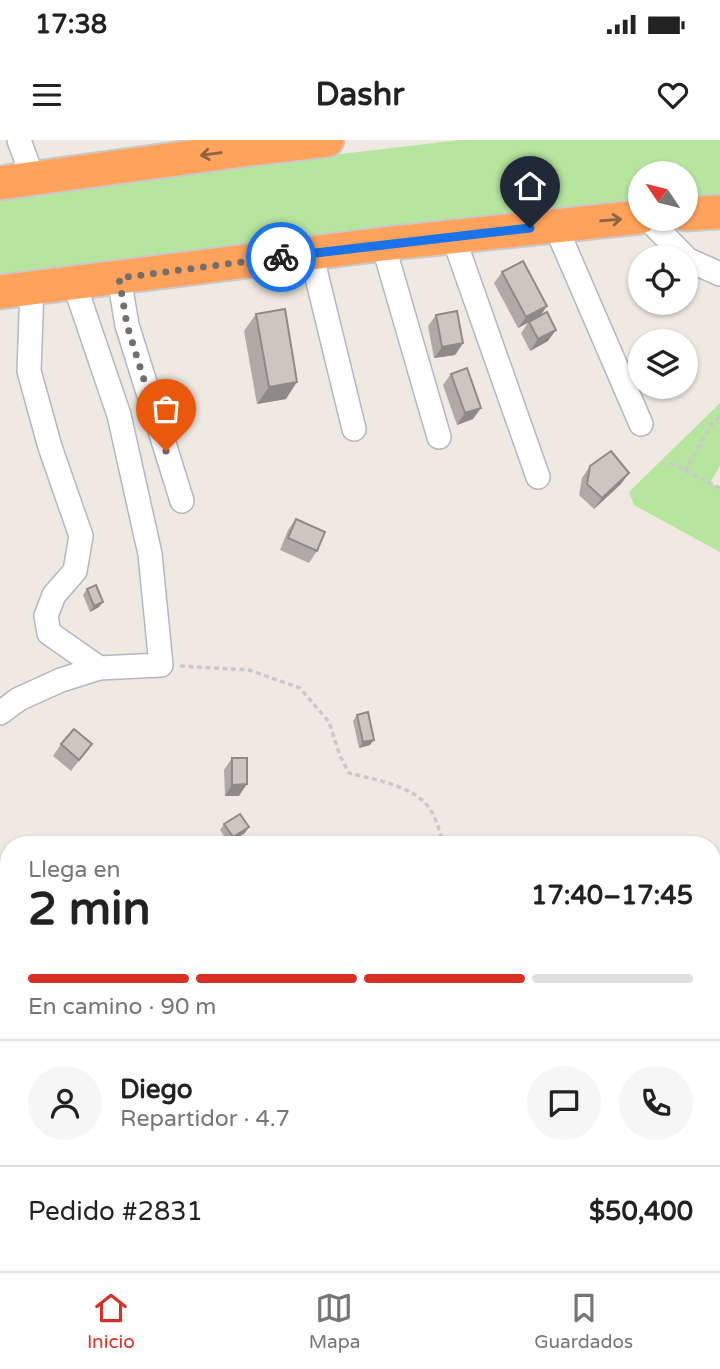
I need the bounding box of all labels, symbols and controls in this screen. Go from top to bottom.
text: 17:38 [35,9,107,40]
icon: menu [28,76,66,114]
text: Dashr [316,76,404,114]
icon: heart [654,76,692,114]
one-way arrow [200,148,223,161]
pin [500,156,560,228]
north arrow [628,161,698,231]
map controls [628,161,698,399]
icon: home [511,167,549,205]
one-way arrow [599,213,622,226]
courier [246,222,316,292]
icon: bike [262,238,300,276]
button: locate [628,245,698,315]
button: layers [628,329,698,399]
pin [136,379,196,451]
icon: bag [147,390,185,428]
text: Llega en [28,856,120,884]
text: 17:40–17:45 [531,880,693,911]
text: 2 min [28,882,151,937]
text: En camino · 90 m [28,993,216,1021]
button: person [28,1066,102,1140]
button: chat [527,1066,601,1140]
button: phone [619,1066,693,1140]
text: Diego [120,1074,193,1105]
text: Repartidor · 4.7 [120,1105,290,1133]
text: Pedido #2831 [28,1196,203,1227]
text: $50,400 [589,1196,693,1227]
tab: Inicio [87,1289,135,1353]
tab: Mapa [309,1289,360,1353]
tab: Guardados [534,1289,633,1353]

